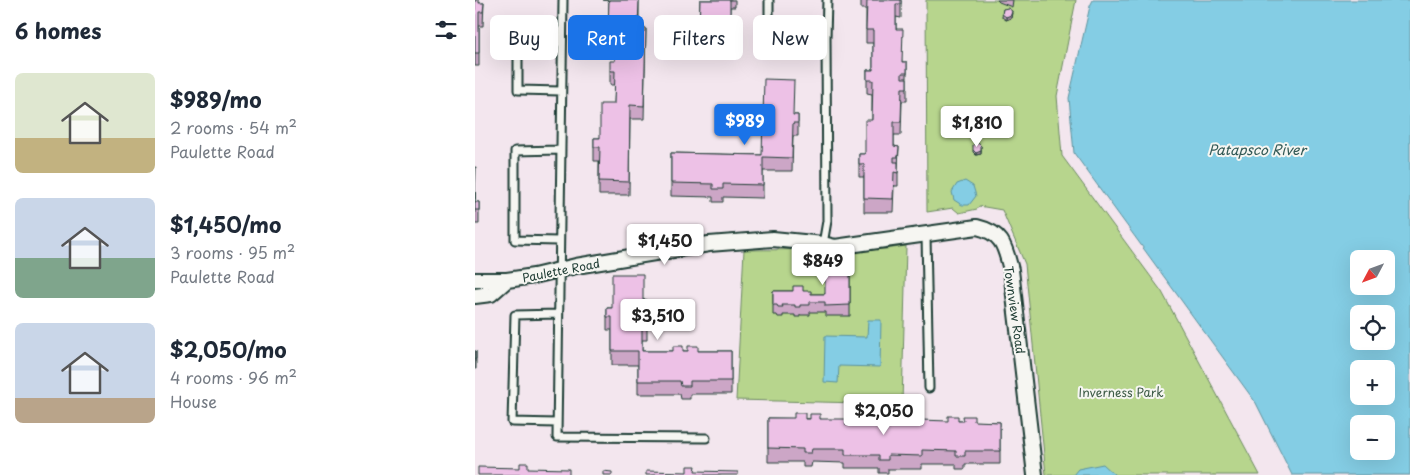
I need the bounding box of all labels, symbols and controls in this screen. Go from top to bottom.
text: 6 homes [15,14,101,46]
chip: Buy [490,15,558,60]
chip: Rent [568,15,644,60]
chip: Filters [654,15,743,60]
chip: New [753,15,827,60]
icon: filters [432,16,460,44]
text: $989/mo [170,83,262,115]
icon: home [55,93,115,153]
pin: $989 [715,104,775,146]
pin: $1,810 [936,106,1018,148]
text: $989 [725,108,765,132]
text: $1,810 [952,110,1002,134]
text: 2 rooms · 54 m² [170,115,297,139]
text: Paulette Road [170,139,275,163]
water label: Patapsco River [1208,139,1308,160]
text: $1,450/mo [170,208,281,240]
icon: home [55,218,115,278]
pin: $1,450 [624,224,706,266]
text: $1,450 [638,228,692,252]
text: 3 rooms · 95 m² [170,240,295,264]
pin: $849 [793,244,853,286]
text: $849 [803,248,843,272]
north arrow [1350,250,1395,295]
map controls [1350,250,1395,460]
street label: Paulette Road [521,254,601,286]
text: Paulette Road [170,264,275,288]
street label: Townview Road [1000,265,1030,355]
pin: $3,510 [617,298,699,341]
text: $3,510 [631,303,685,327]
button: locate [1350,305,1395,350]
text: $2,050/mo [170,333,287,365]
icon: home [55,343,115,403]
button: + [1350,360,1395,405]
text: 4 rooms · 96 m² [170,365,297,389]
park label: Inverness Park [1079,383,1164,401]
text: House [170,389,217,413]
pin: $2,050 [843,394,925,436]
text: $2,050 [855,398,913,422]
button: − [1350,415,1395,460]

